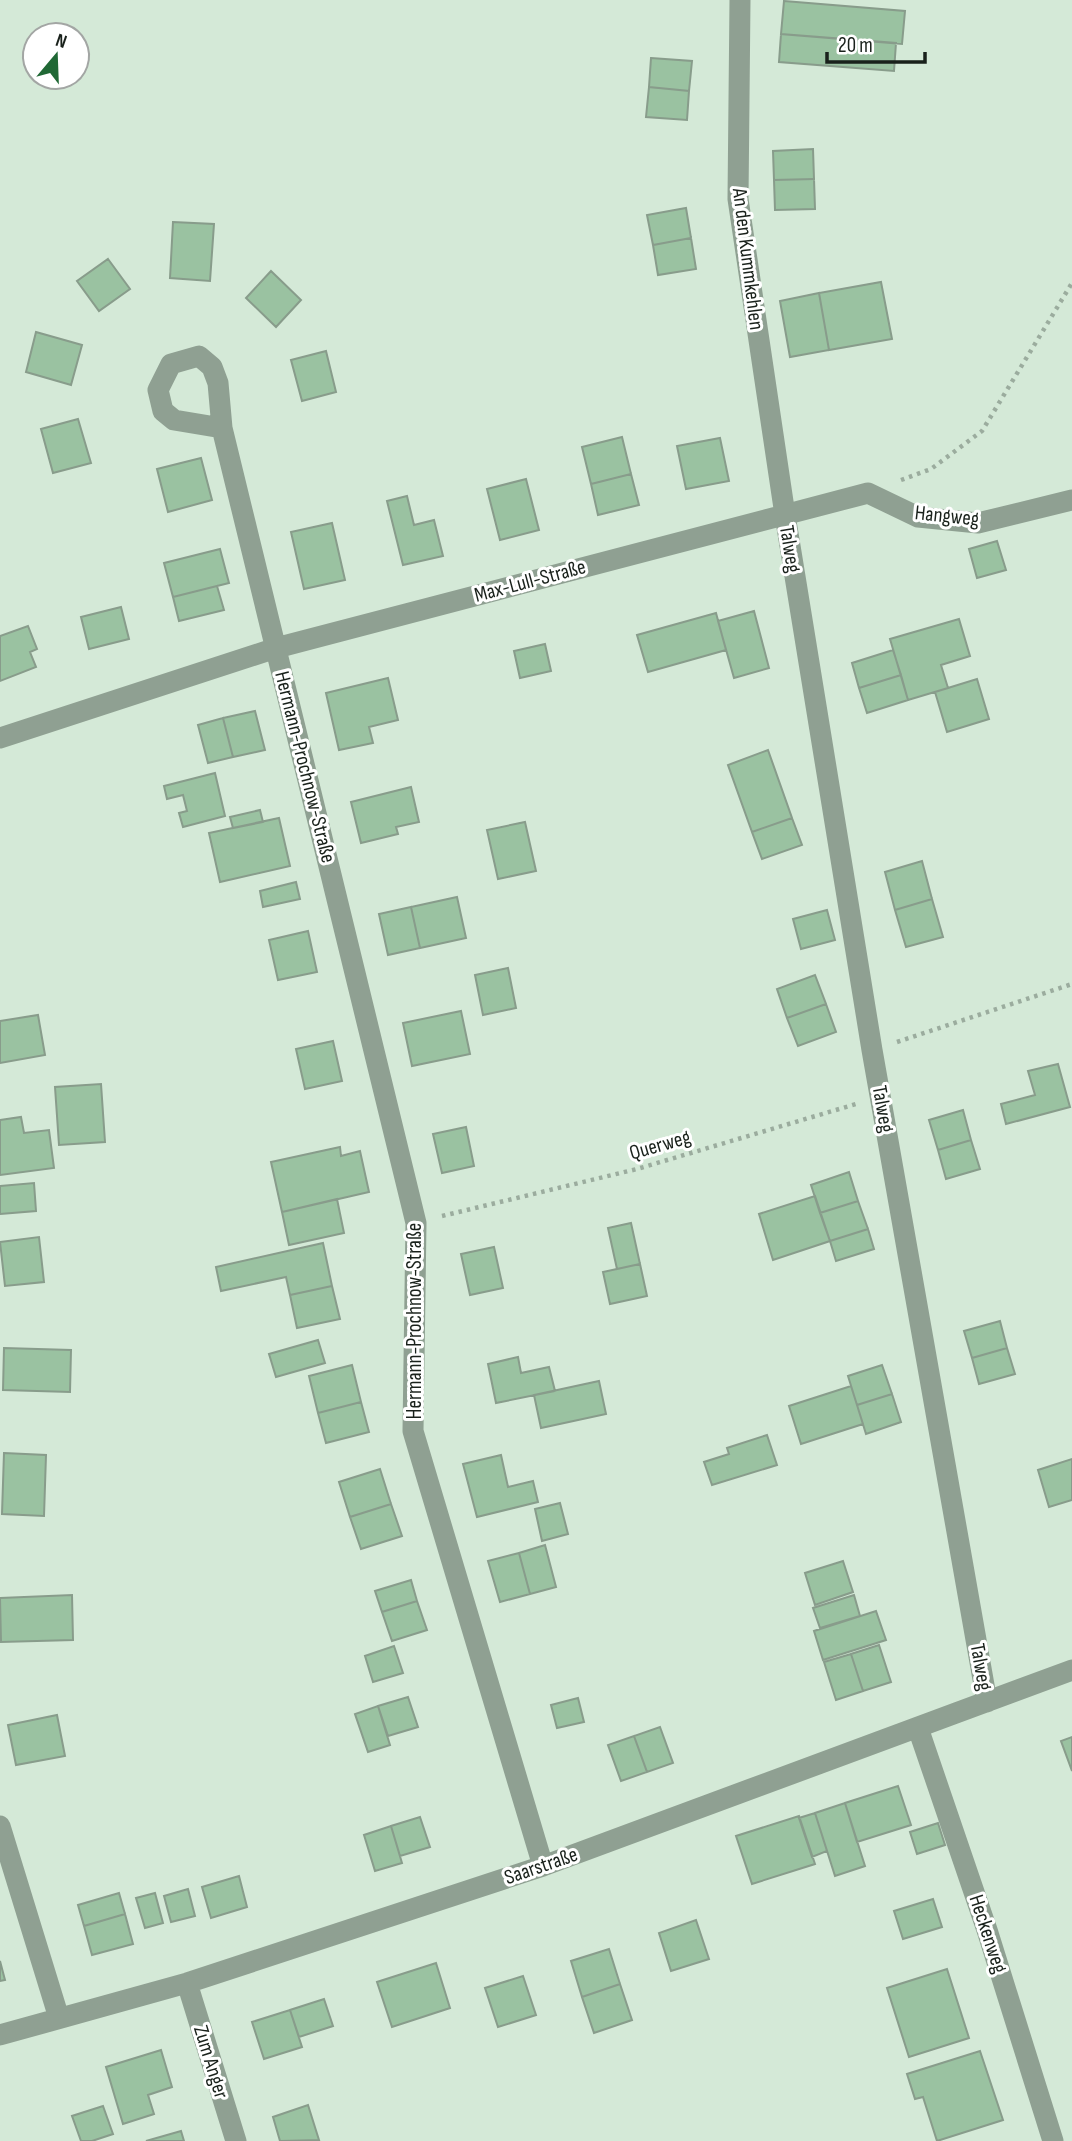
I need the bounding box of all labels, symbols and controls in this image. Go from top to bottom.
north arrow [21,21,91,91]
scale bar [827,21,925,65]
text: N [53,29,70,54]
text: 20 m [838,33,873,58]
street label: An den Kummkehlen [727,186,769,331]
street label: Hangweg [914,500,980,532]
street label: Talweg [774,524,806,574]
street label: Max-Lull-Straße [471,554,589,608]
street label: Hermann-Prochnow-Straße [269,669,341,865]
street label: Talweg [867,1083,899,1135]
street label: Querweg [627,1124,693,1166]
street label: Hermann-Prochnow-Straße [402,1223,427,1419]
street label: Talweg [965,1641,997,1693]
street label: Saarstraße [501,1842,581,1890]
street label: Heckenweg [964,1892,1012,1976]
street label: Zum Anger [188,2022,234,2102]

